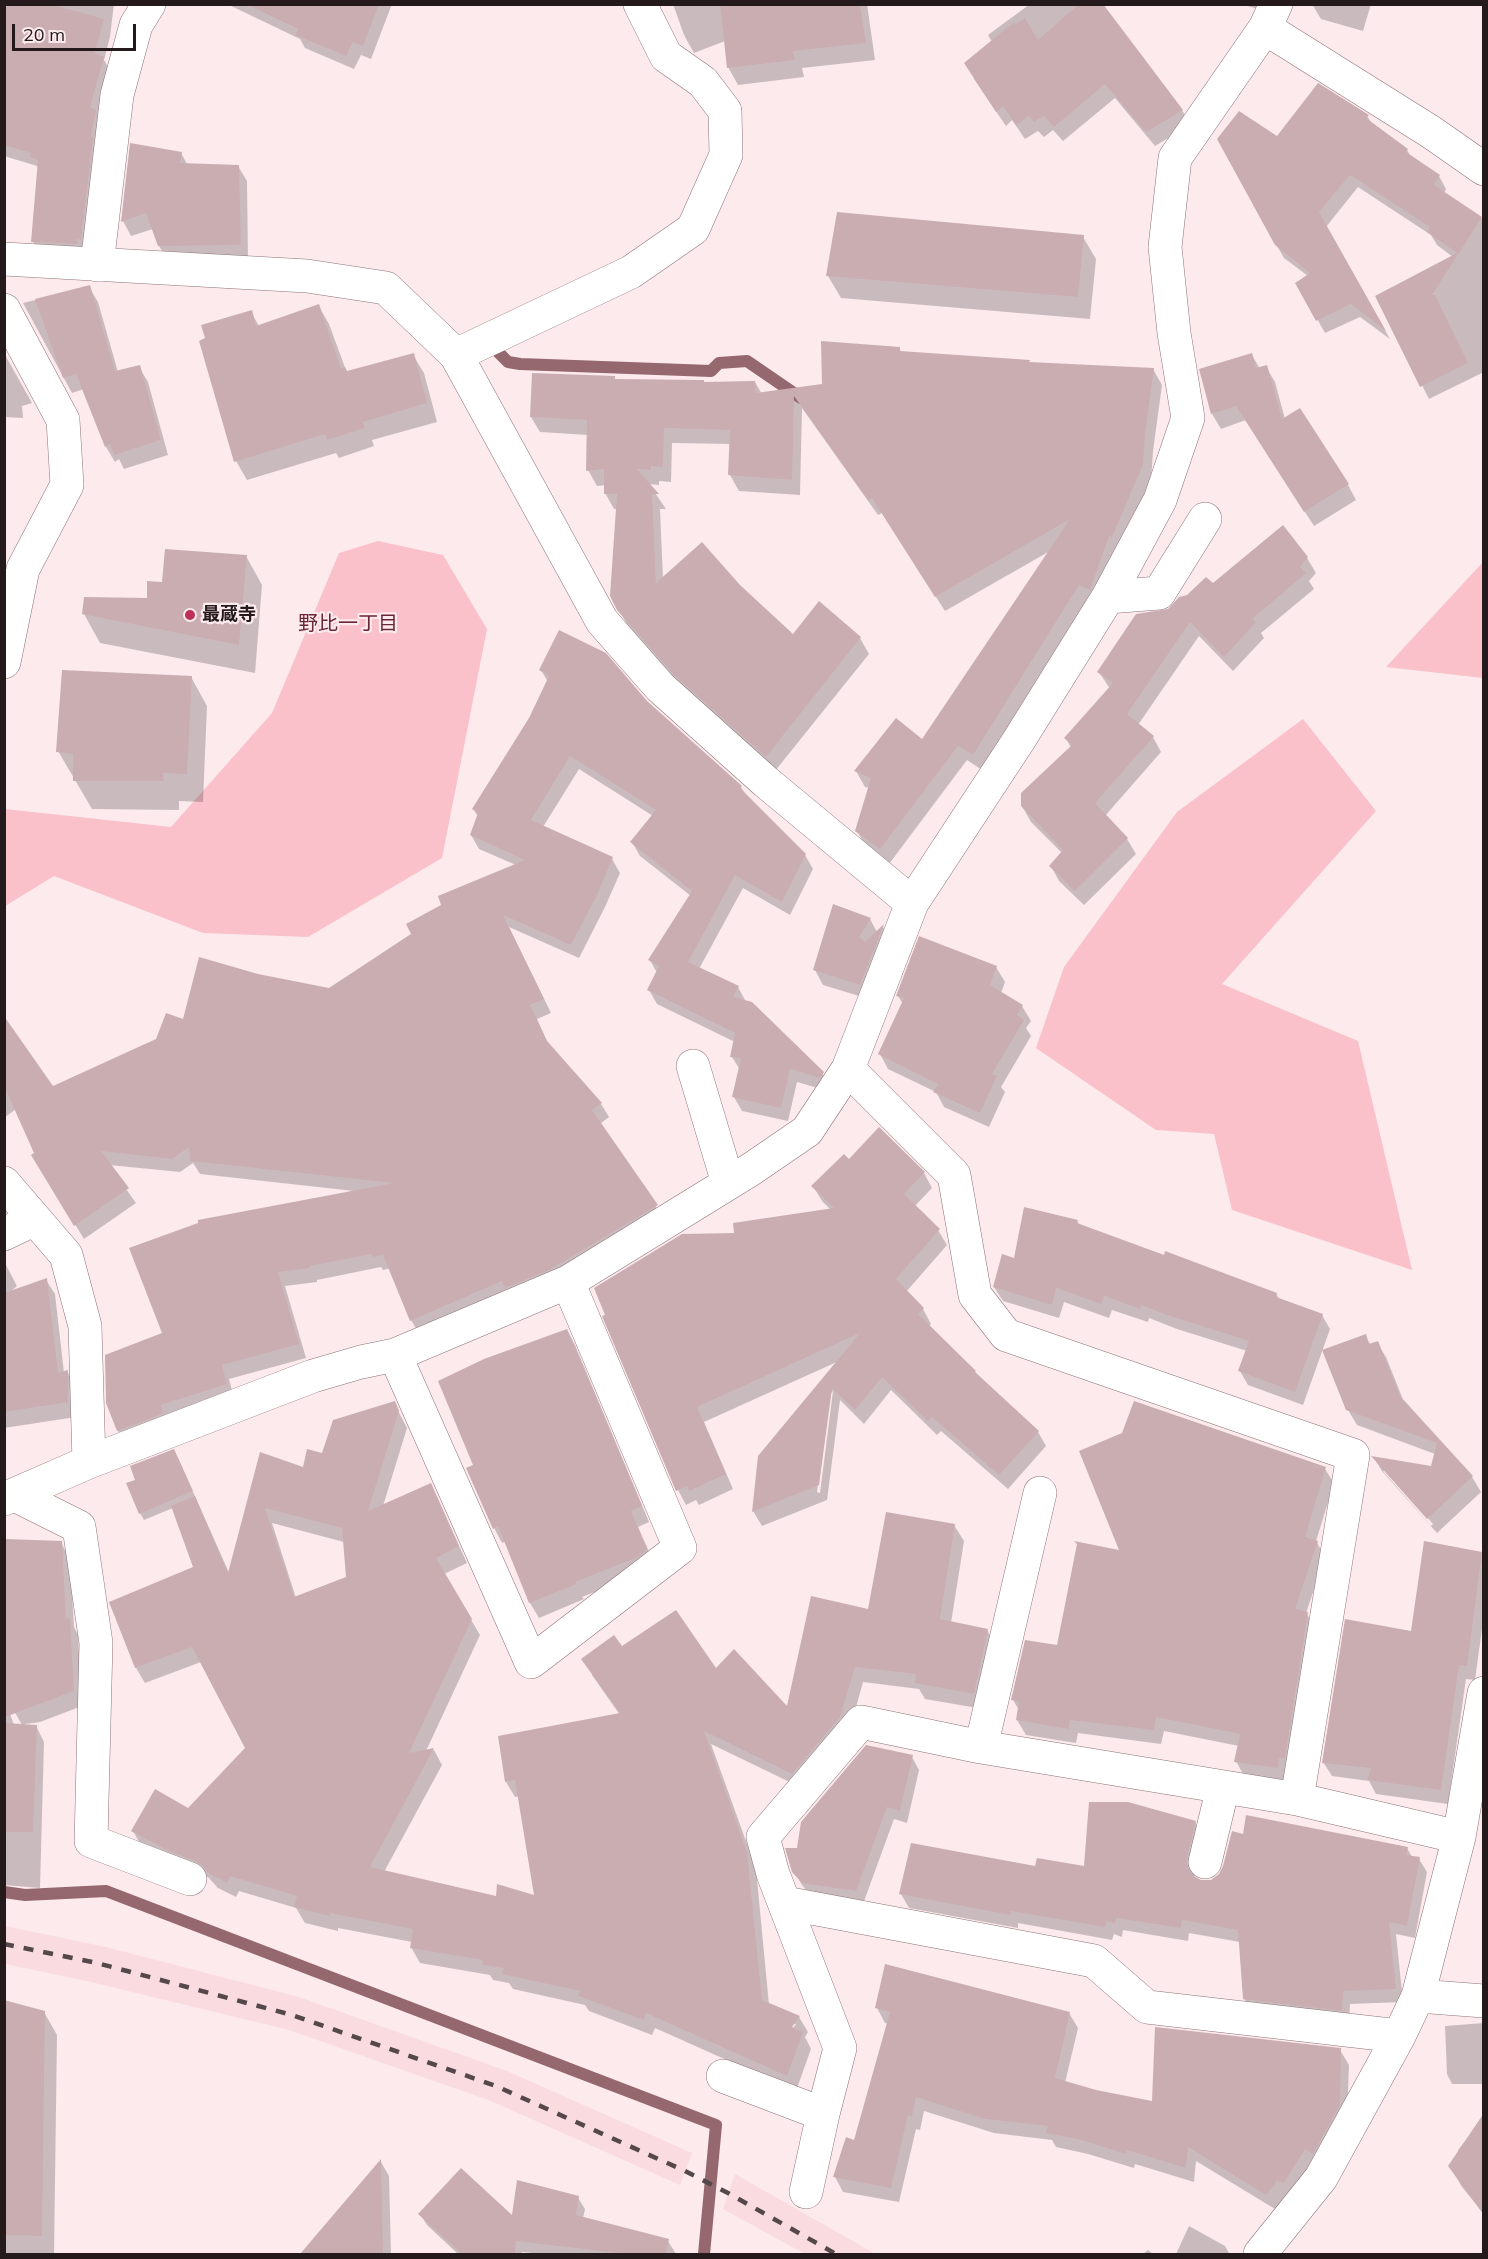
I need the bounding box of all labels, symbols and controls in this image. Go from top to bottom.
scale bar [15,12,140,50]
text: 20 m [23,23,65,46]
place label: 最蔵寺 [202,604,256,626]
marker: 最蔵寺 [183,608,197,622]
district label: 野比一丁目 [298,612,398,636]

